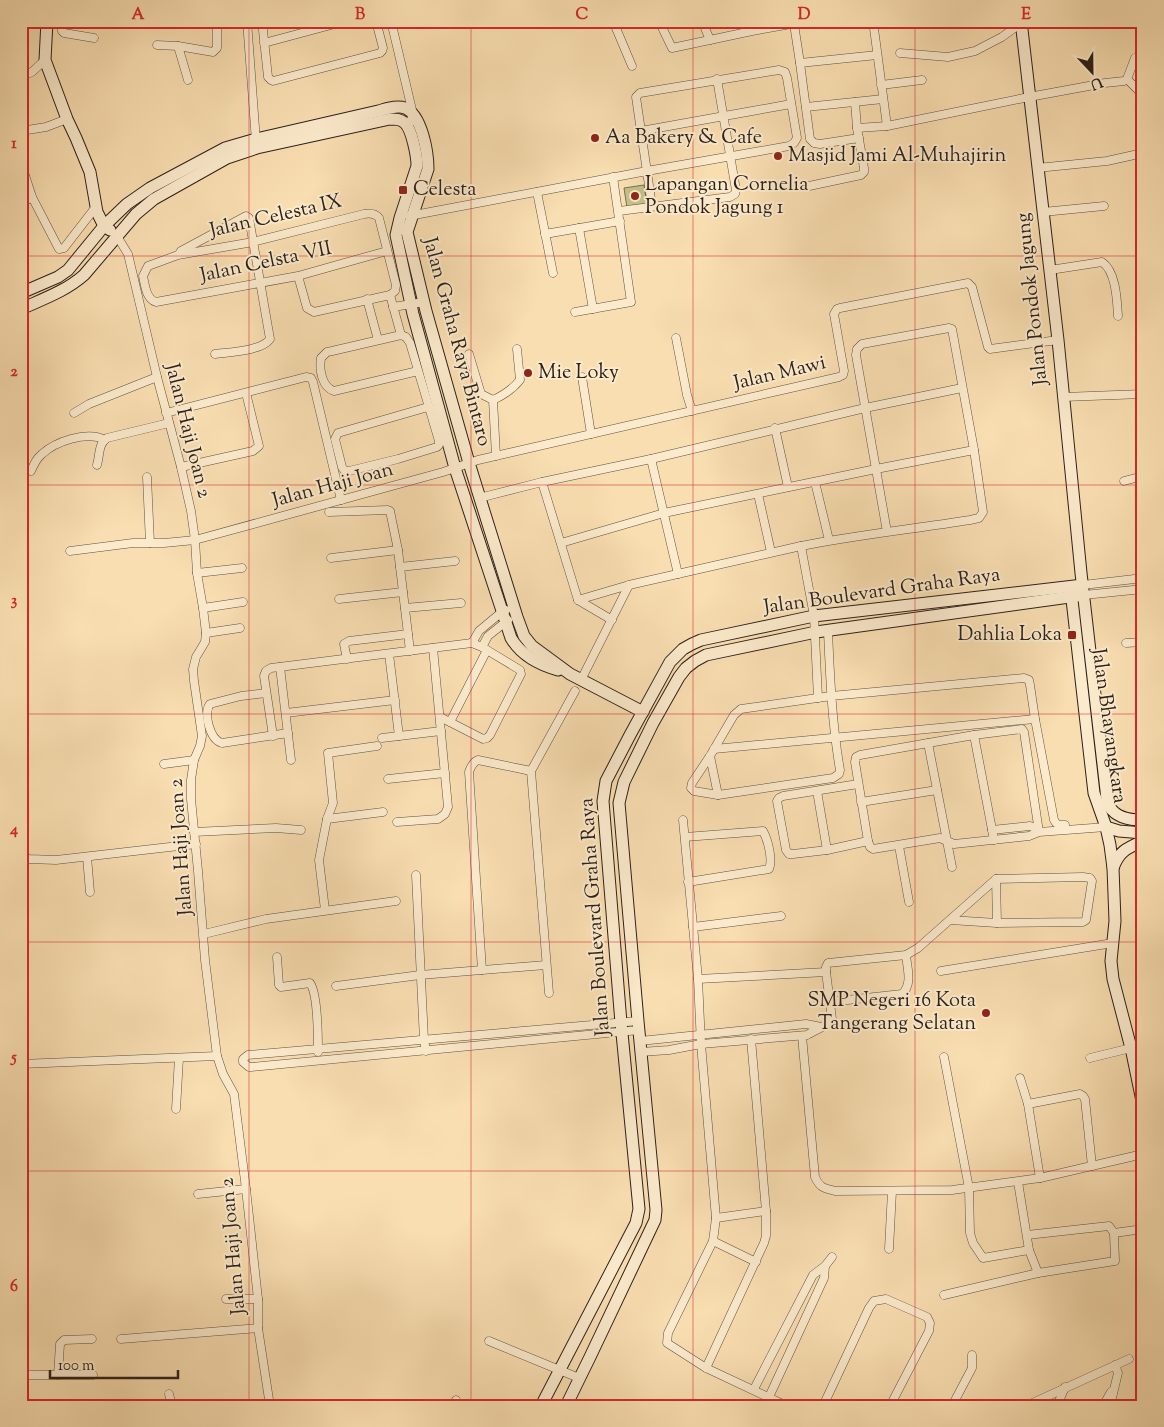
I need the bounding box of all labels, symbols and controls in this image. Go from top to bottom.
text: A [132,4,145,27]
text: B [355,4,365,27]
text: C [576,4,589,27]
text: D [798,4,811,27]
text: E [1021,4,1031,27]
north arrow [1066,48,1116,98]
text: U [1087,71,1105,94]
place label: Aa Bakery & Cafe [605,124,762,153]
marker: Aa Bakery & Cafe [589,132,601,144]
text: 1 [11,133,17,156]
place label: Masjid Jami Al-Muhajirin [788,142,1006,171]
marker: Masjid Jami Al-Muhajirin [772,150,784,162]
place label: Lapangan Cornelia Pondok Jagung 1 [645,171,808,223]
place label: Celesta [413,176,476,205]
marker: Celesta [397,184,409,196]
street label: Jalan Celesta IX [206,188,345,247]
marker: Lapangan Cornelia Pondok Jagung 1 [629,190,641,202]
street label: Jalan Pondok Jagung [1009,211,1057,388]
street label: Jalan Graha Raya Bintaro [414,233,498,450]
street label: Jalan Celsta VII [197,235,335,291]
street label: Jalan Mawi [730,349,829,399]
place label: Mie Loky [538,359,619,388]
street label: Jalan Haji Joan 2 [156,360,218,501]
text: 2 [10,361,18,384]
marker: Mie Loky [522,367,534,379]
street label: Jalan Haji Joan [268,456,397,516]
street label: Jalan Boulevard Graha Raya [761,561,1002,623]
text: 3 [11,590,18,613]
place label: Dahlia Loka [957,621,1062,650]
marker: Dahlia Loka [1066,629,1078,641]
street label: Jalan Bhayangkara [1083,646,1133,805]
street label: Jalan Haji Joan 2 [163,777,201,918]
street label: Jalan Boulevard Graha Raya [573,797,619,1038]
text: 4 [9,819,18,842]
place label: SMP Negeri 16 Kota Tangerang Selatan [808,987,976,1039]
marker: SMP Negeri 16 Kota Tangerang Selatan [980,1007,992,1019]
text: 5 [9,1047,17,1070]
street label: Jalan Haji Joan 2 [214,1176,255,1317]
text: 6 [10,1276,18,1299]
scale bar [50,1347,178,1379]
text: 100 m [58,1356,95,1377]

